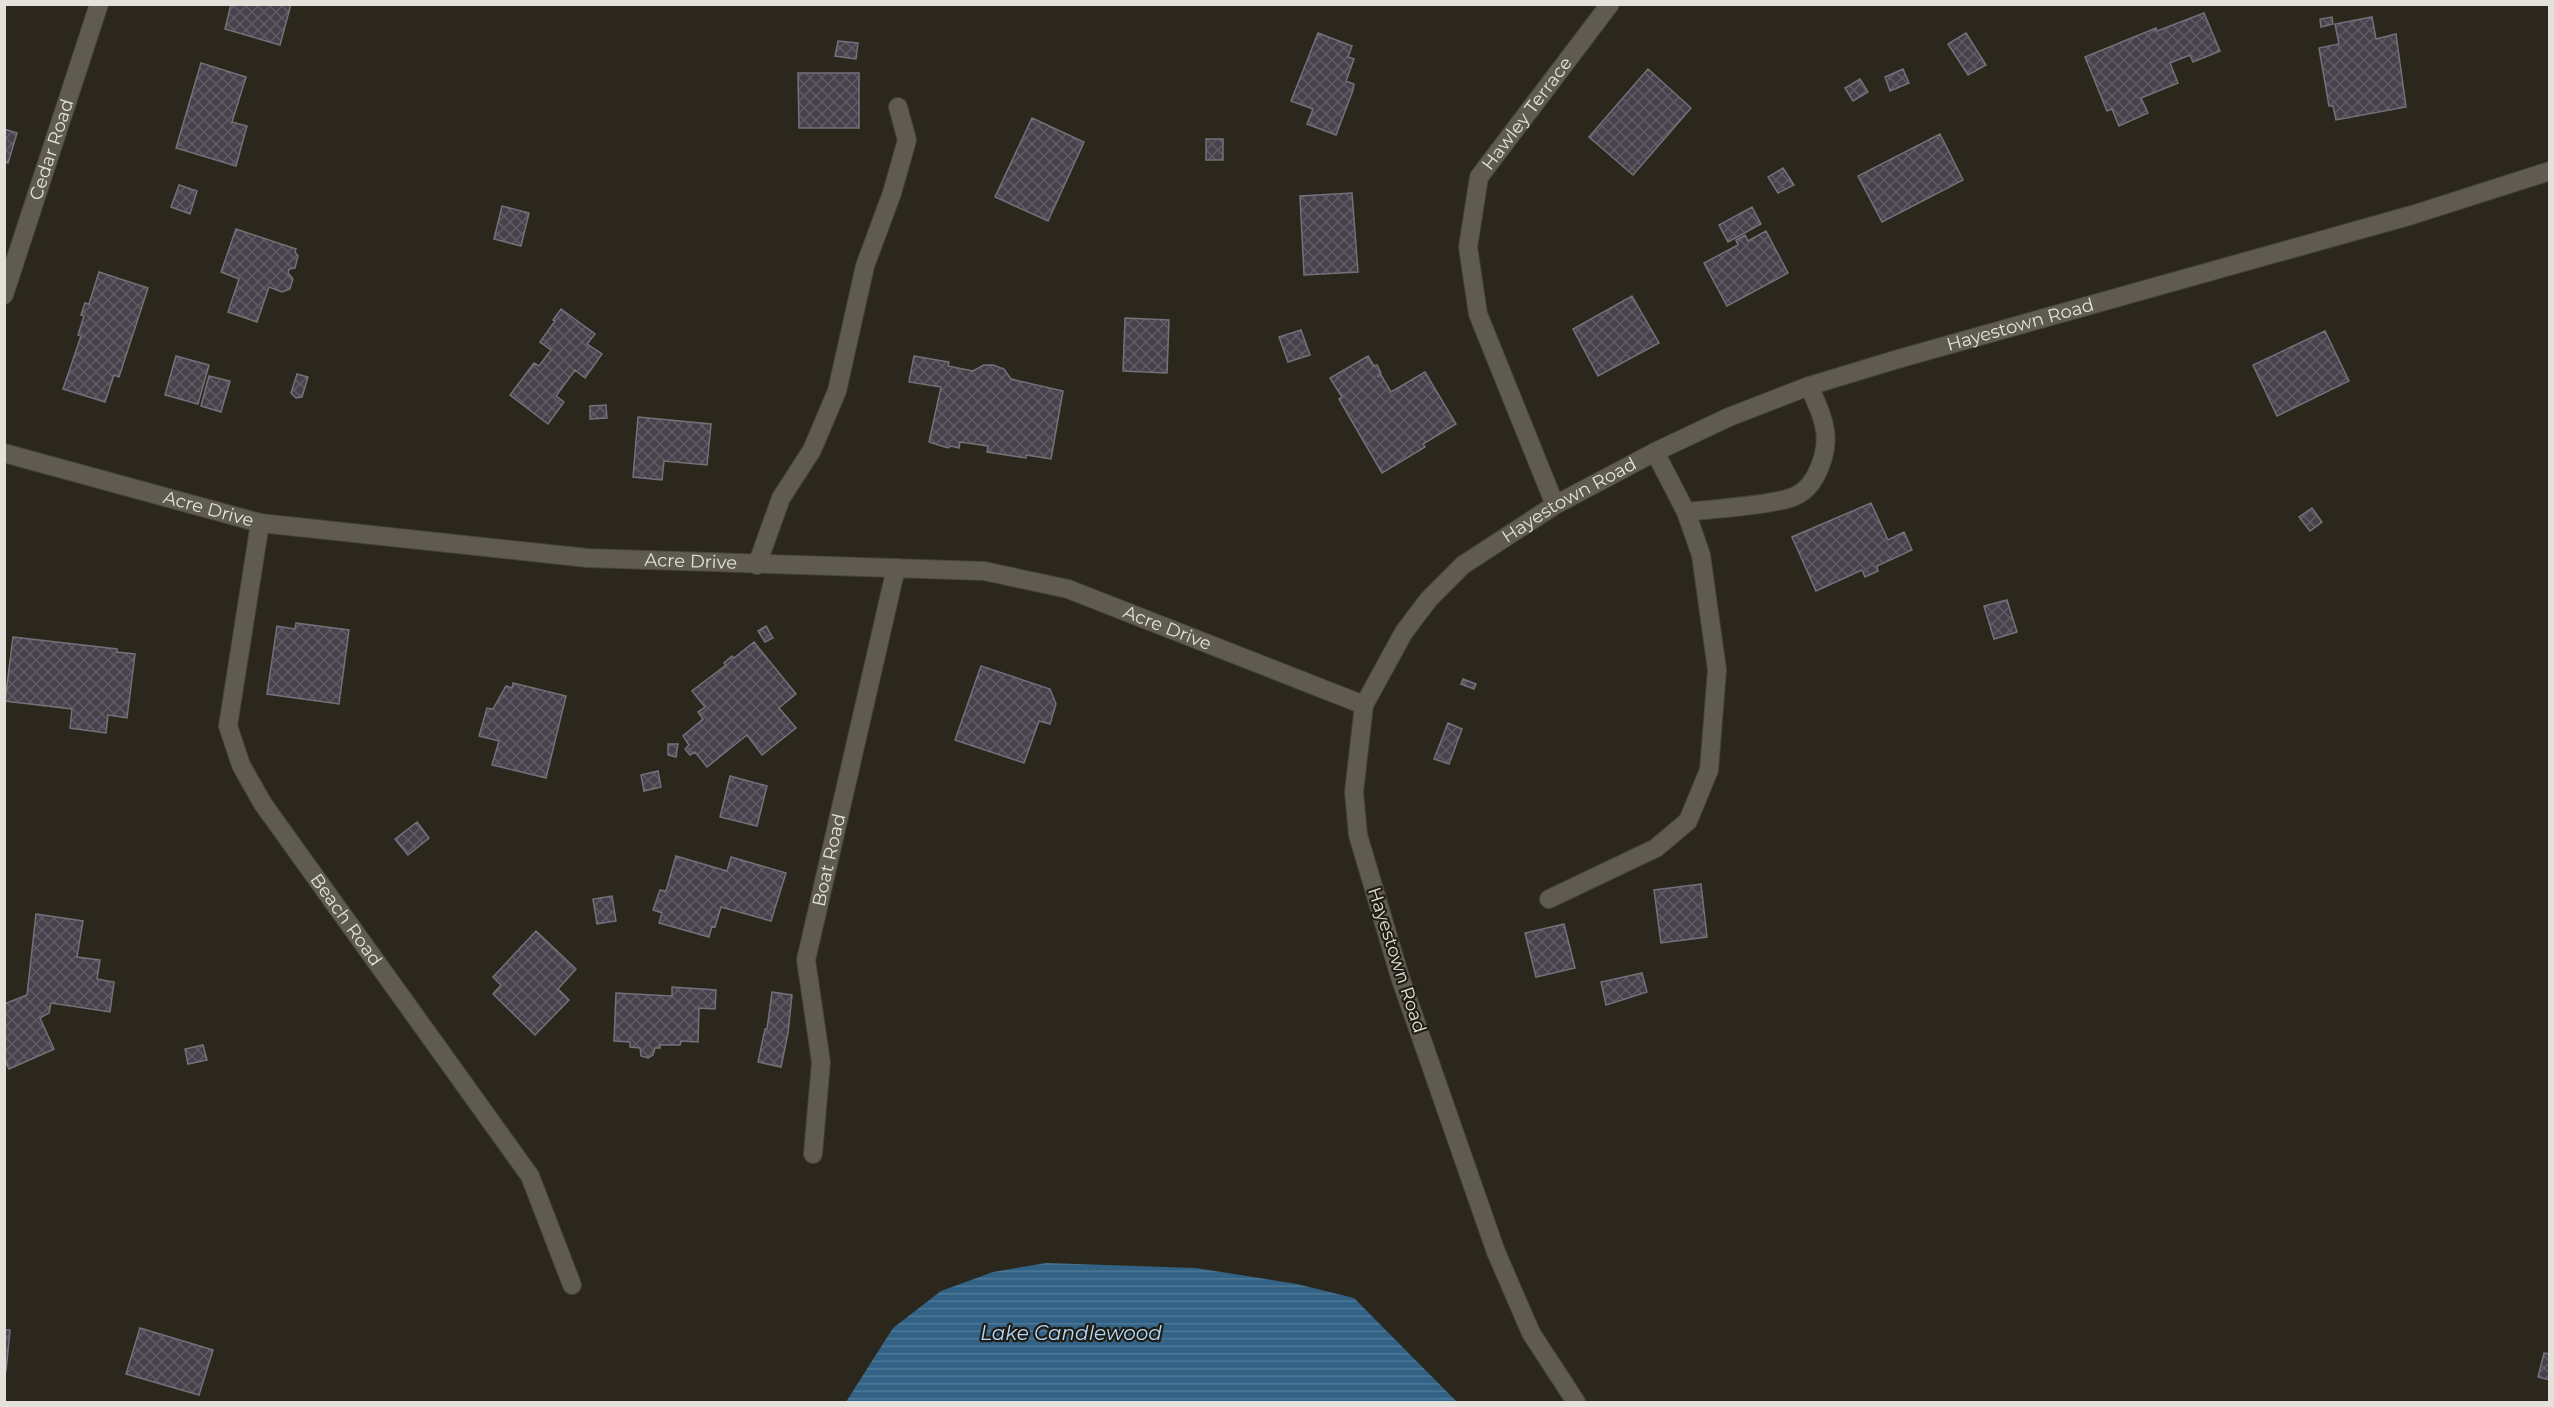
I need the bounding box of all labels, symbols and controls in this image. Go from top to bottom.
street label: Hawley Terrace [1477,53,1577,175]
street label: Cedar Road [25,96,78,203]
street label: Hayestown Road [1944,294,2096,356]
street label: Hayestown Road [1498,453,1640,548]
street label: Acre Drive [161,486,256,532]
street label: Acre Drive [644,549,738,574]
street label: Acre Drive [1120,601,1215,655]
street label: Boat Road [808,812,850,909]
street label: Beach Road [305,869,387,970]
street label: Hayestown Road [1363,884,1431,1036]
water label: Lake Candlewood [980,1321,1162,1345]

